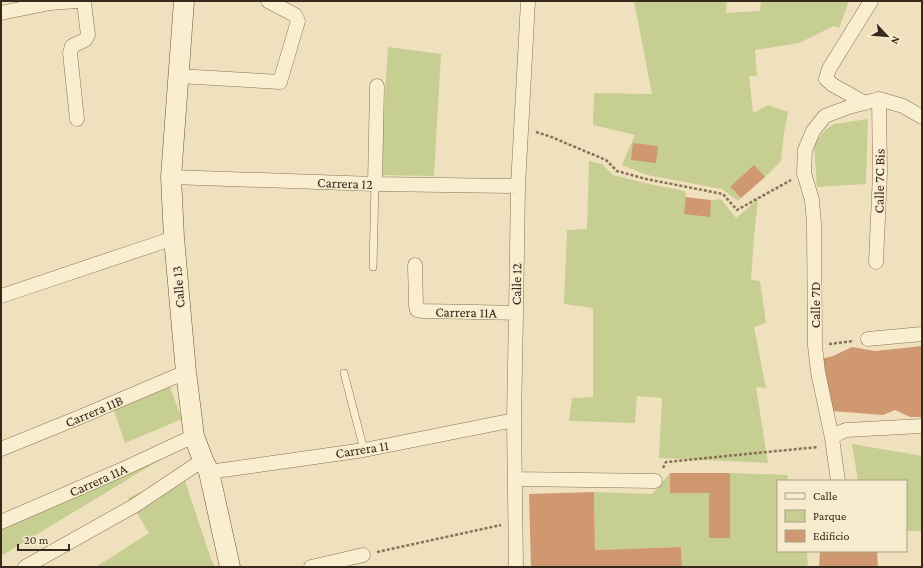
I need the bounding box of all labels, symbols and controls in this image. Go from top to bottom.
north arrow [867,16,907,56]
text: N [889,34,903,47]
street label: Calle 7C Bis [870,148,888,214]
street label: Carrera 12 [317,174,373,192]
street label: Calle 12 [508,262,524,305]
street label: Calle 13 [168,265,188,309]
street label: Calle 7D [807,282,823,328]
street label: Carrera 11A [435,303,497,321]
street label: Carrera 11B [63,392,126,430]
street label: Carrera 11 [334,437,390,461]
street label: Carrera 11A [67,460,129,500]
legend [777,480,907,552]
text: Calle [813,489,837,503]
text: Parque [813,509,846,523]
scale bar [18,526,69,552]
text: Edificio [813,529,850,543]
text: 20 m [24,533,49,547]

